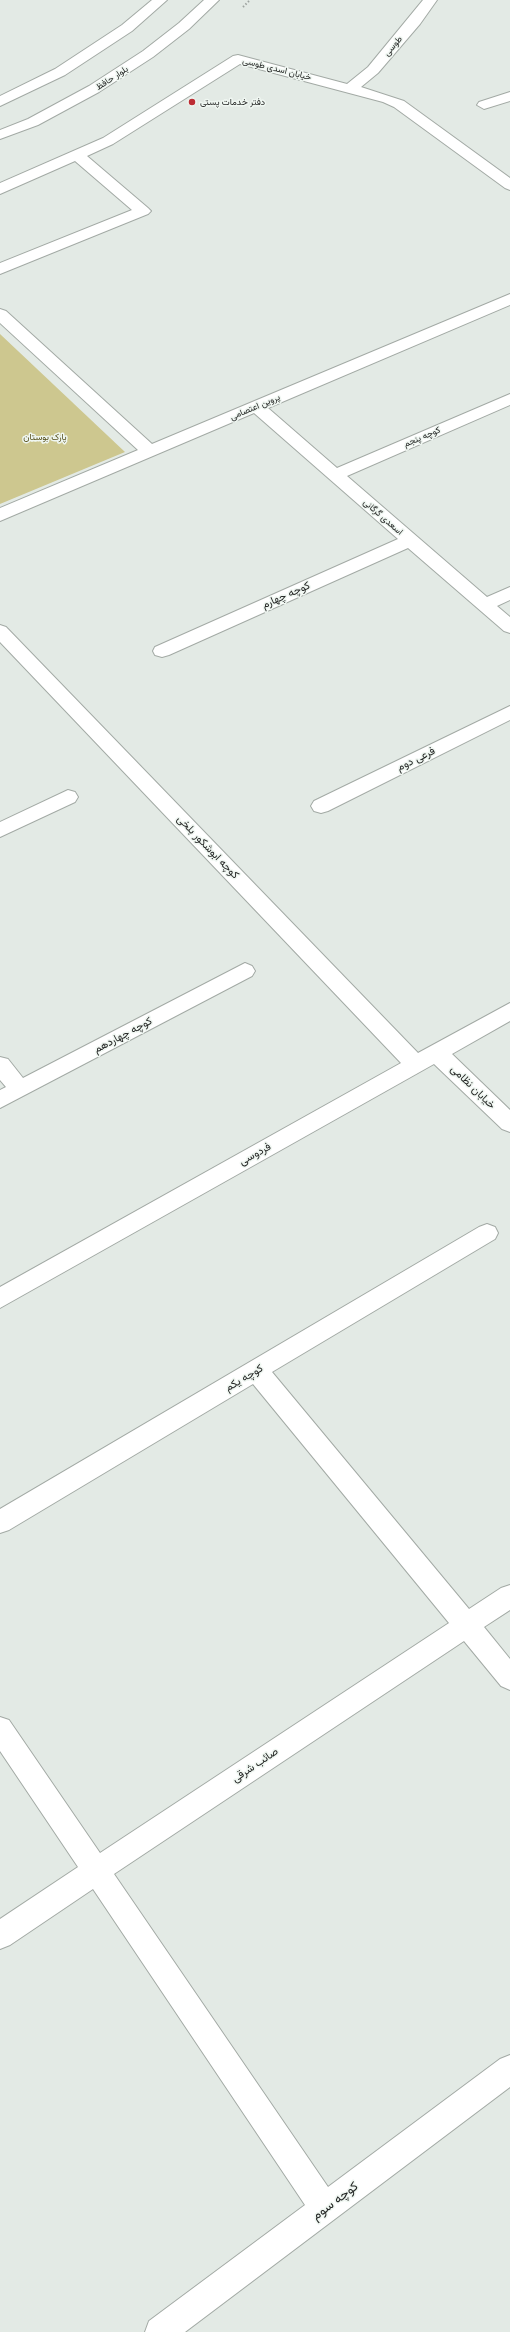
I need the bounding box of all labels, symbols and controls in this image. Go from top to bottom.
street label: طوسی [381,34,405,58]
street label: خیابان اسدی طوسی [241,55,313,83]
street label: بلوار حافظ [94,64,130,92]
marker: دفتر خدمات پستی [187,97,197,107]
place label: دفتر خدمات پستی [200,97,265,107]
street label: پروین اعتصامی [228,392,282,422]
street label: کوچه پنجم [402,424,442,450]
park label: پارک بوستان [23,432,67,442]
street label: اسعدی گرگانی [361,497,405,537]
street label: کوچه چهارم [260,579,312,611]
street label: فرعی دوم [395,744,437,774]
street label: کوچه ابوشکور بلخی [174,812,242,882]
street label: کوچه چهاردهم [92,1014,154,1056]
street label: خیابان نظامی [448,1062,498,1112]
street label: فردوسی [237,1140,273,1168]
street label: کوچه یکم [223,1362,265,1394]
street label: صائب شرقی [229,1745,281,1785]
street label: کوچه سوم [309,2178,361,2224]

